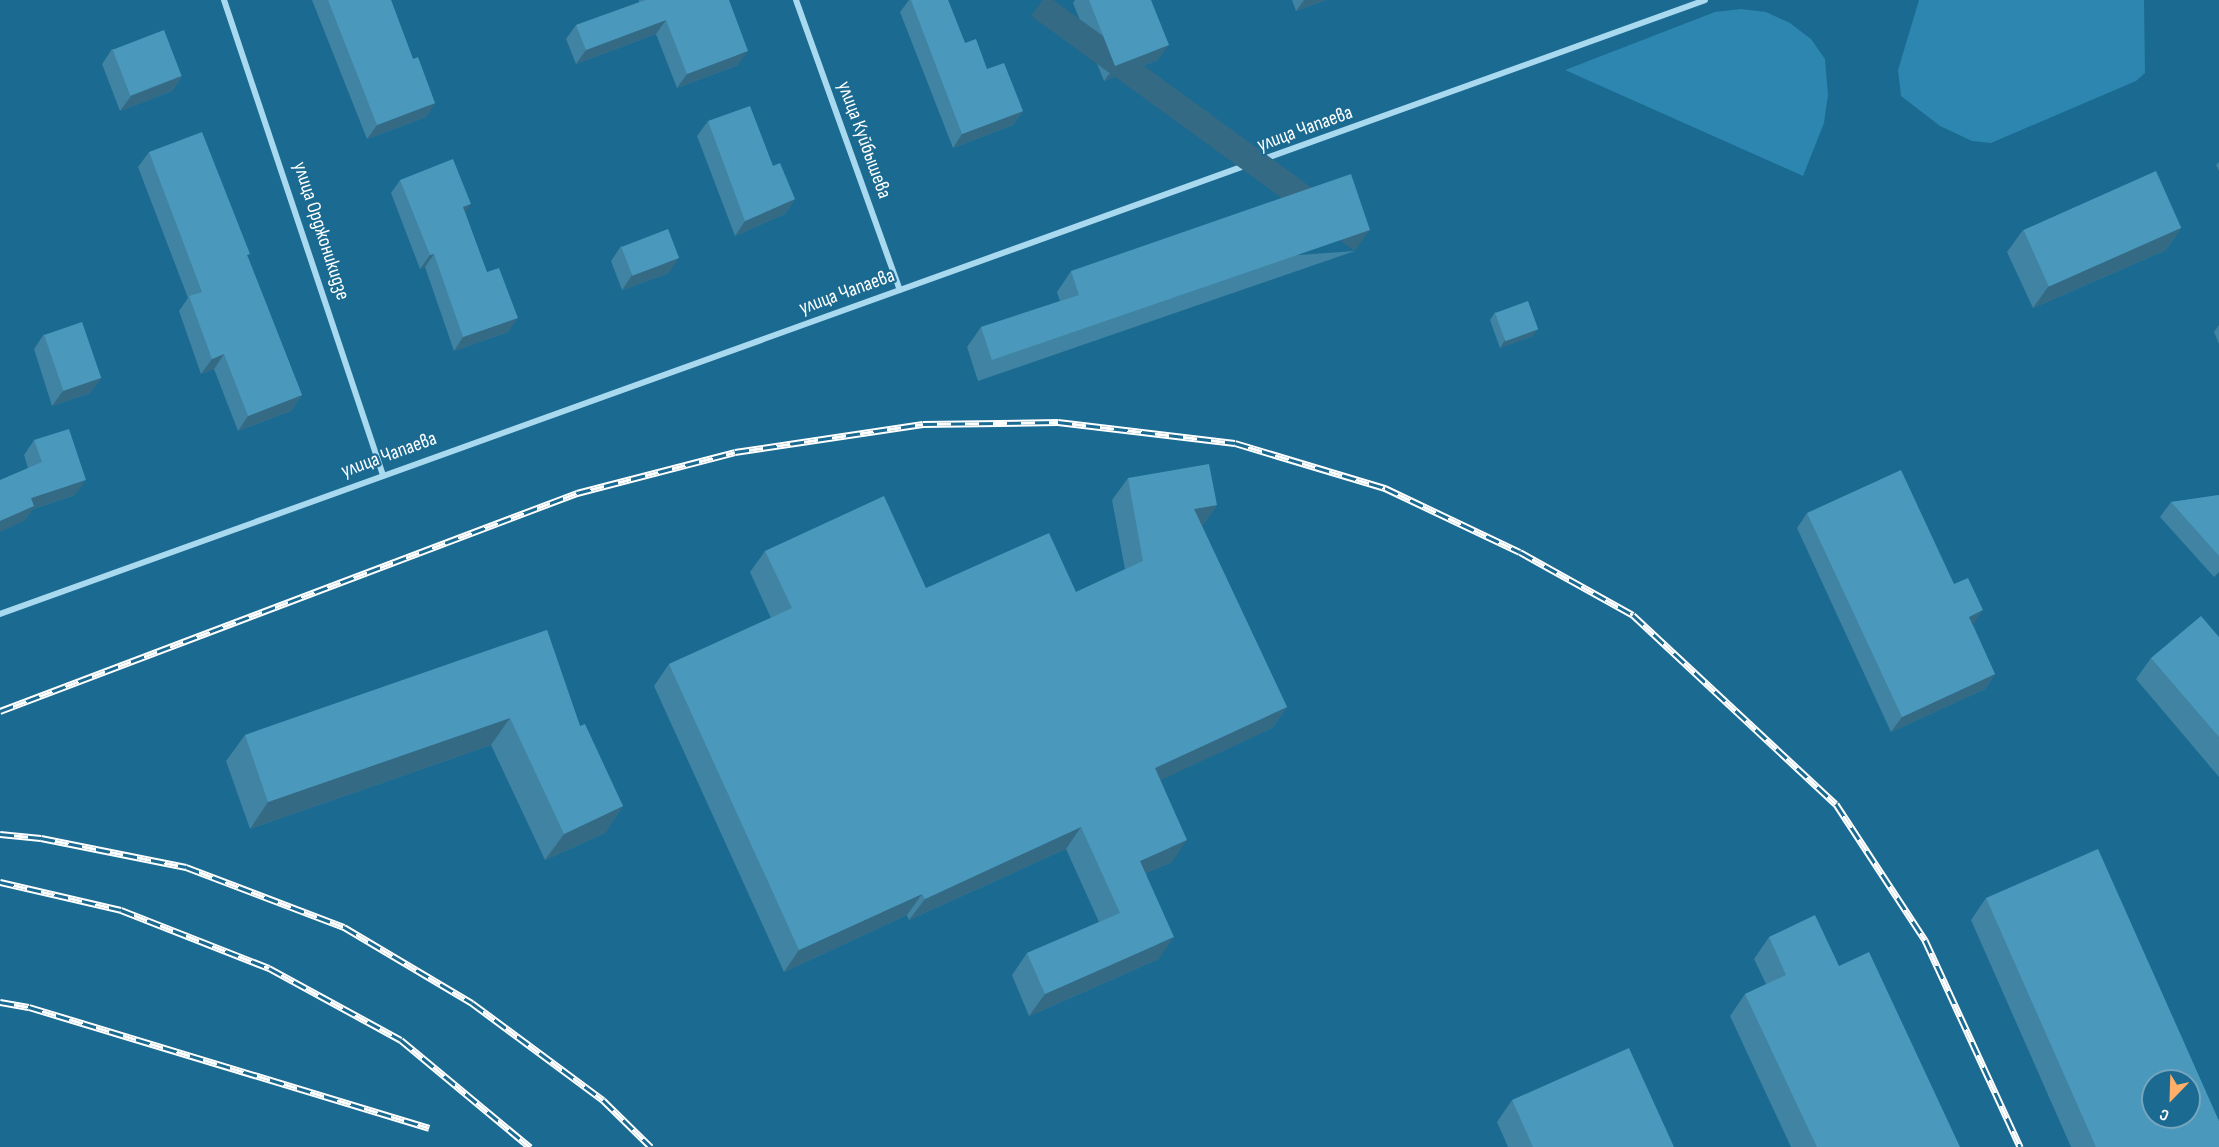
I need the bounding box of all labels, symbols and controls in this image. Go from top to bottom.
street label: улица Куйбышева [832,78,896,202]
street label: улица Чапаева [1254,101,1356,157]
street label: улица Орджоникидзе [287,159,355,303]
street label: улица Чапаева [796,264,898,320]
street label: улица Чапаева [338,427,440,483]
north arrow [2141,1069,2201,1129]
text: С [2157,1104,2172,1125]

